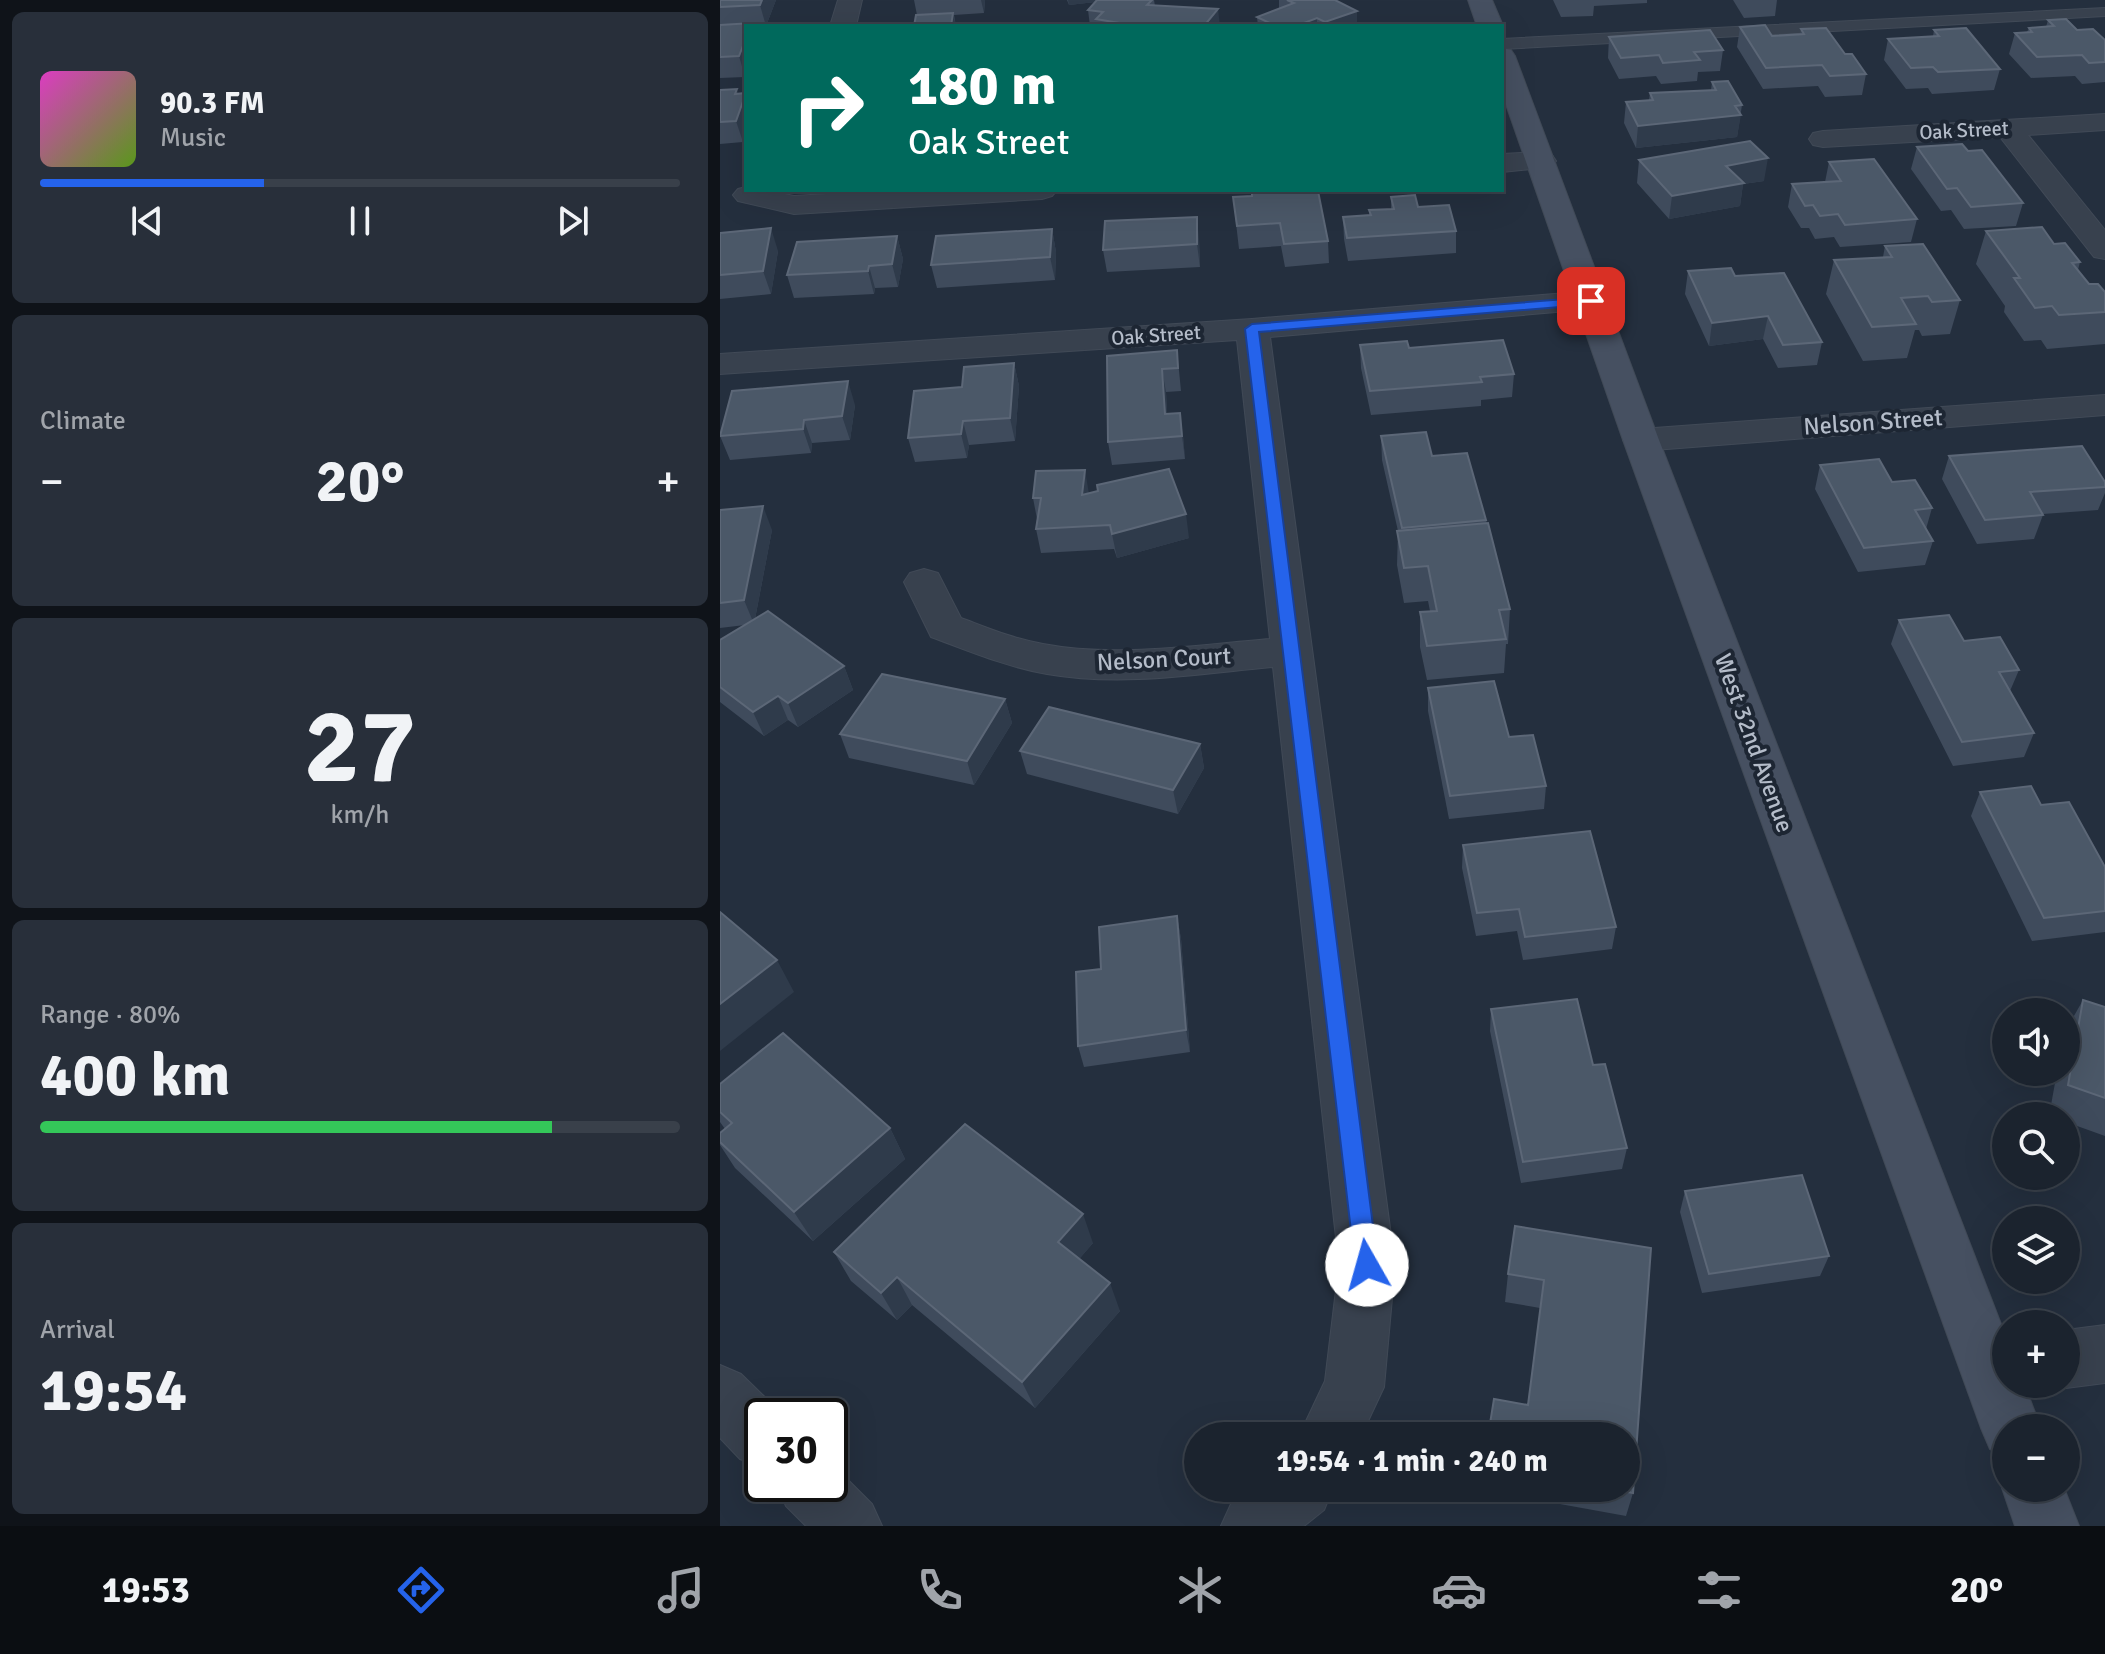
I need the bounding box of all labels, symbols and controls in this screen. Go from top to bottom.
text: 180 m [908,51,1056,120]
icon: right [776,56,880,160]
text: 90.3 FM [160,85,265,122]
street label: Oak Street [1919,116,2009,145]
text: Oak Street [908,120,1069,165]
text: Music [160,122,226,154]
icon: previous [125,199,169,243]
icon: pause [338,199,382,243]
icon: next [551,199,595,243]
pin [1557,267,1625,335]
icon: arrive [1569,279,1613,323]
street label: Oak Street [1110,320,1202,351]
street label: Nelson Street [1802,402,1944,442]
text: Climate [40,405,126,437]
text: 20° [316,445,404,519]
text: − [40,455,64,509]
text: + [656,455,680,509]
street label: Nelson Court [1096,641,1232,677]
street label: West 32nd Avenue [1708,650,1800,836]
text: 27 [304,683,416,811]
text: km/h [331,799,389,831]
map controls [1992,998,2080,1502]
button: sound [1992,998,2080,1086]
text: Range · 80% [40,999,181,1031]
text: 400 km [40,1039,230,1113]
button: search [1992,1102,2080,1190]
button: layers [1992,1206,2080,1294]
position arrow [1325,1223,1409,1307]
button: + [1992,1310,2080,1398]
text: Arrival [40,1314,115,1346]
text: 19:54 [40,1354,187,1428]
speed limit sign: 30 [744,1398,848,1502]
button: − [1992,1414,2080,1502]
text: 19:54 · 1 min · 240 m [1276,1443,1548,1480]
icon: directions [393,1562,449,1618]
icon: music [653,1562,709,1618]
icon: phone [912,1562,968,1618]
icon: climate [1172,1562,1228,1618]
icon: car [1431,1562,1487,1618]
icon: filters [1691,1562,1747,1618]
text: 19:53 [102,1568,190,1613]
text: 20° [1950,1568,2003,1613]

